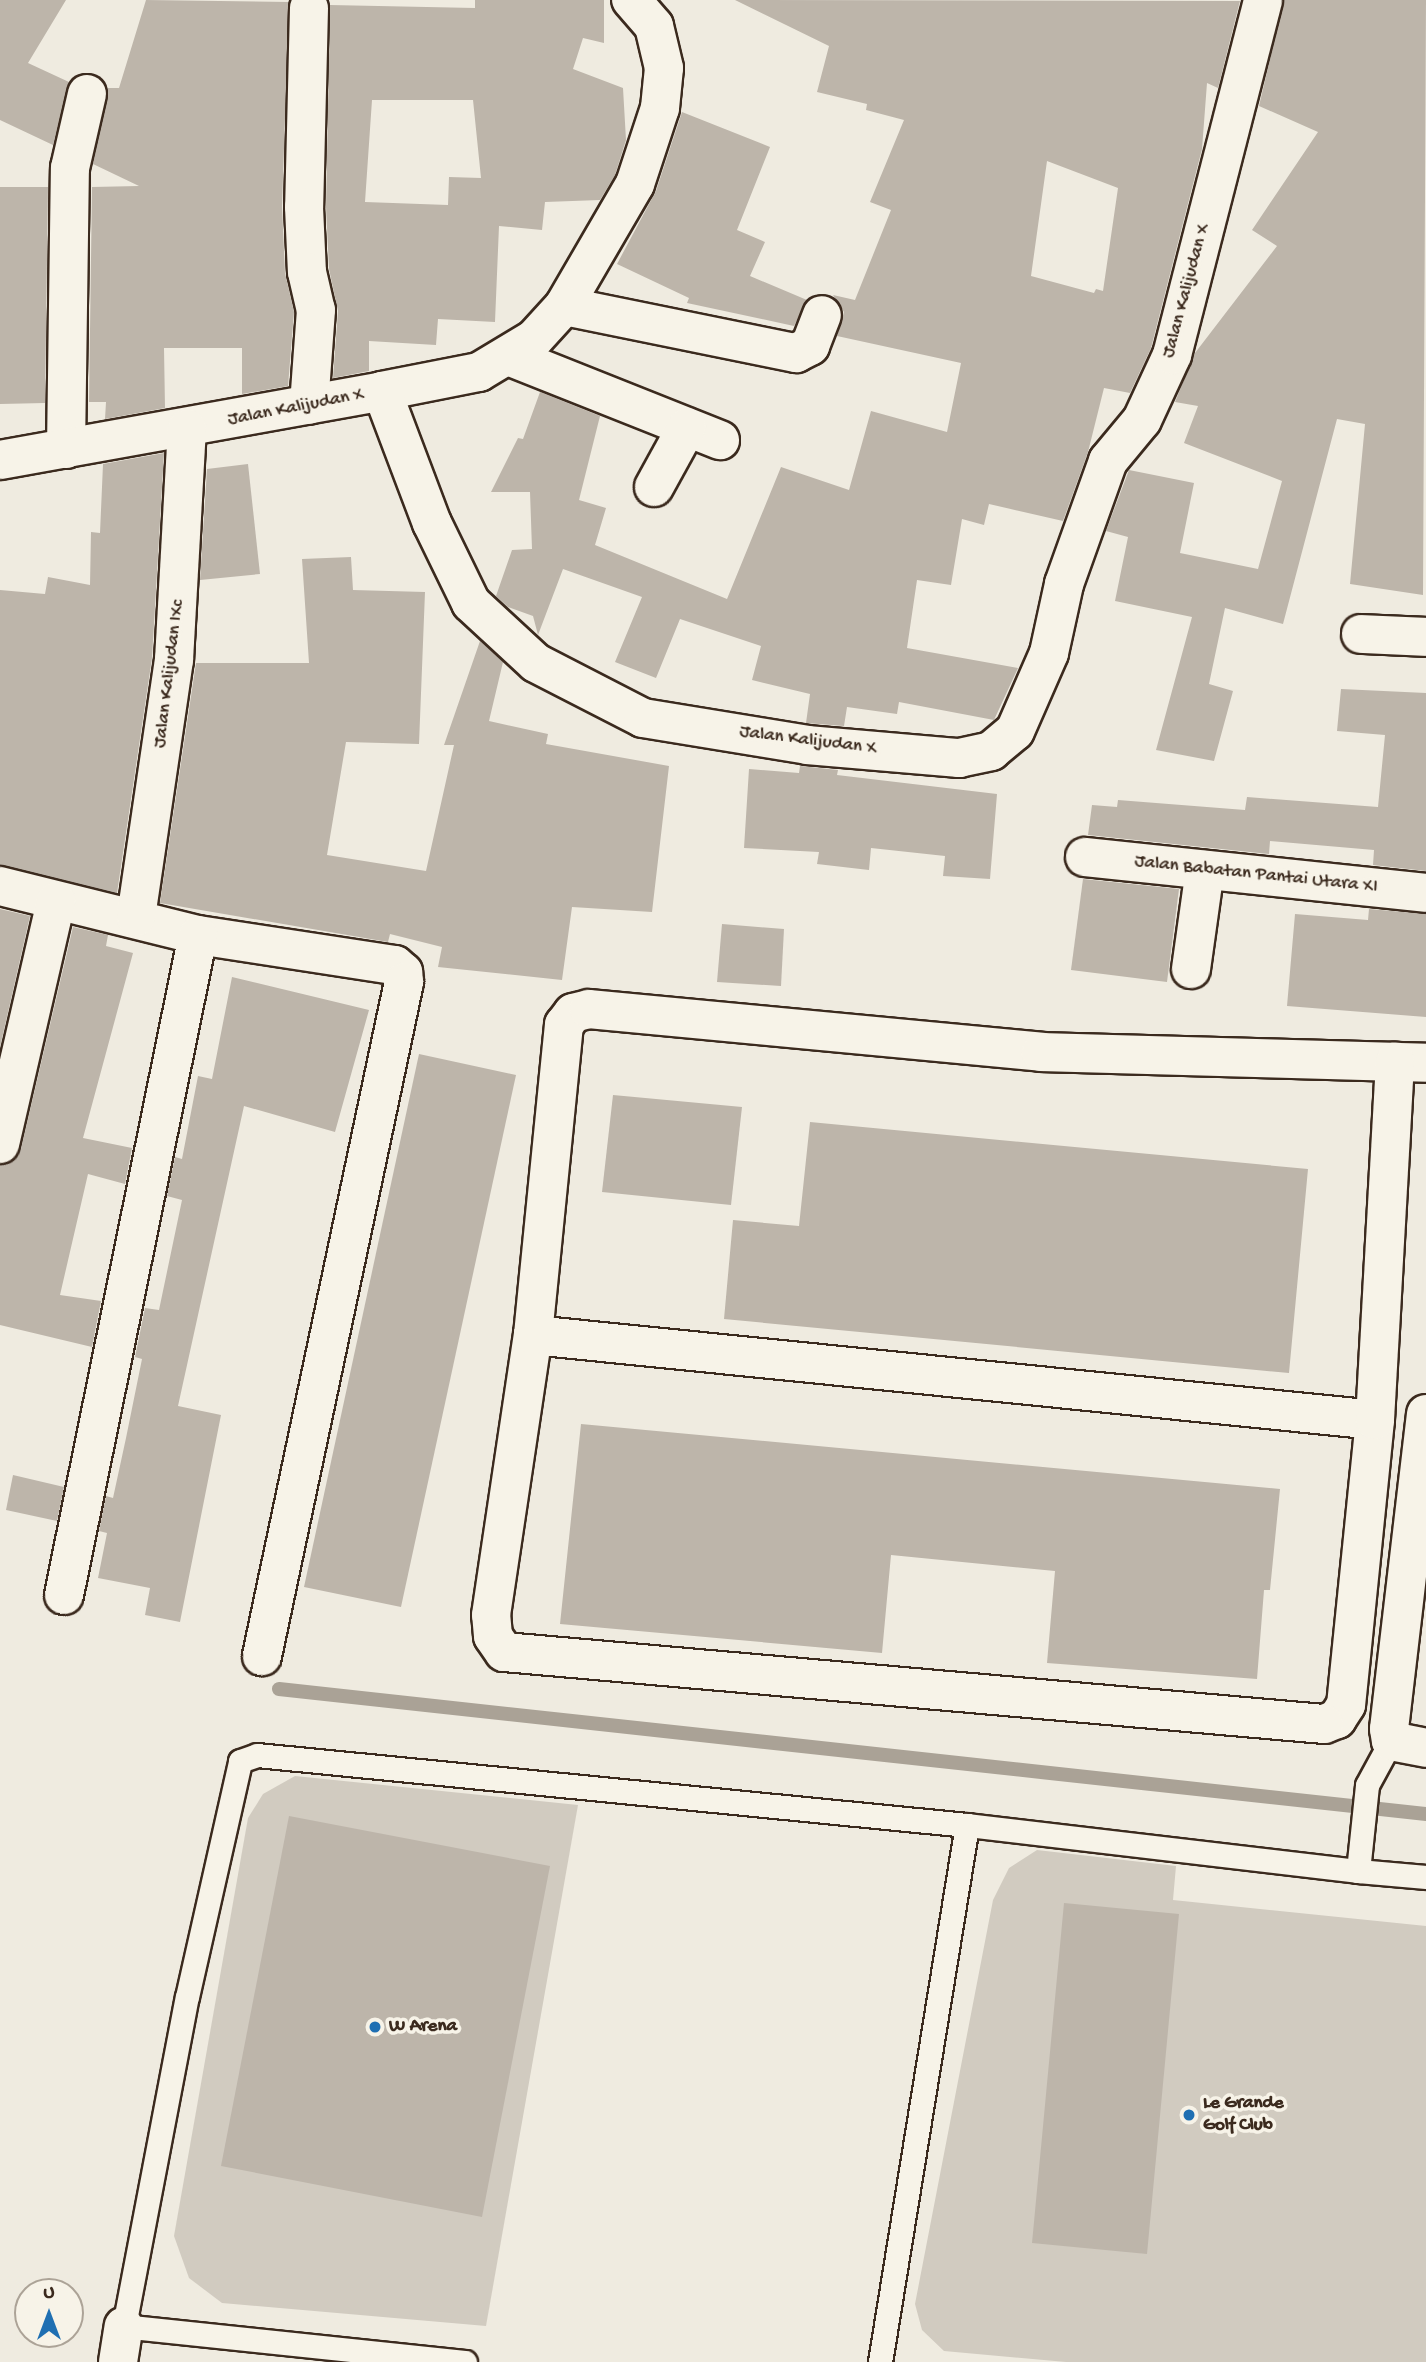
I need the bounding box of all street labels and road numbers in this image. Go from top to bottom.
street label: Jalan Kalijudan X [1158,221,1216,361]
street label: Jalan Kalijudan X [226,384,366,432]
street label: Jalan Kalijudan IXc [150,599,190,749]
street label: Jalan Kalijudan X [738,721,878,761]
street label: Jalan Babatan Pantai Utara XI [1133,851,1379,899]

